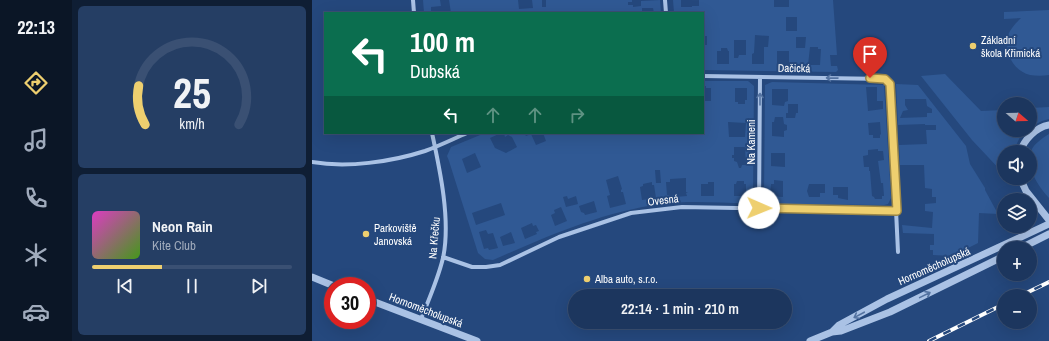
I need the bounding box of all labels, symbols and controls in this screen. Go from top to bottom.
text: 22:13 [17,15,55,40]
text: 100 m [410,23,475,61]
icon: left [344,28,396,80]
place label: Základní škola Křimická [981,33,1040,60]
pin [853,37,887,78]
marker: Základní škola Křimická [968,41,978,51]
icon: arrive [859,43,881,65]
text: Dubská [410,59,460,84]
street label: Dačická [778,61,810,75]
text: 25 [173,65,211,121]
icon: directions [22,69,50,97]
one-way arrow [826,74,839,82]
one-way arrow [756,93,764,106]
north arrow [997,97,1037,137]
map controls [997,97,1037,329]
icon: left [440,104,462,126]
icon: ahead [482,104,504,126]
icon: ahead [524,104,546,126]
icon: right [566,104,588,126]
text: km/h [179,113,205,132]
street label: Na Kameni [744,119,758,165]
icon: music [22,126,50,154]
button: sound [997,145,1037,185]
icon: phone [22,184,50,212]
position arrow [738,187,780,229]
street label: Ovesná [647,191,679,209]
button: layers [997,193,1037,233]
text: Neon Rain [152,216,213,237]
street label: Na Křečku [425,216,443,260]
place label: Parkoviště Janovská [374,221,417,248]
marker: Parkoviště Janovská [361,229,371,239]
text: Kite Club [152,237,196,254]
icon: climate [22,241,50,269]
button: + [997,241,1037,281]
street label: Hornoměcholupská [896,244,972,288]
place label: Alba auto, s.r.o. [594,272,658,286]
marker: Alba auto, s.r.o. [582,274,592,284]
icon: previous [114,275,136,297]
icon: pause [181,275,203,297]
icon: next [248,275,270,297]
speed limit sign: 30 [324,277,376,329]
button: − [997,289,1037,329]
street label: Hornoměcholupská [387,290,465,330]
one-way arrow [918,291,930,298]
icon: car [22,298,50,326]
text: 22:14 · 1 min · 210 m [621,298,739,319]
one-way arrow [853,311,865,319]

